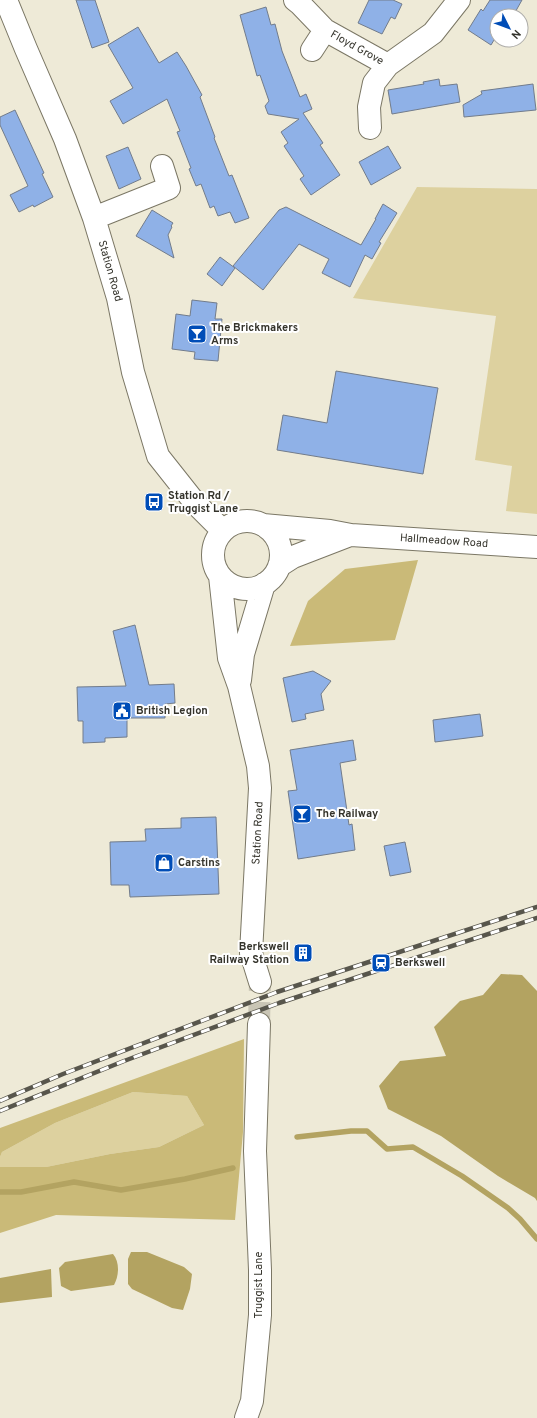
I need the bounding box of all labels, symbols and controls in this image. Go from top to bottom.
north arrow [489,8,529,48]
text: N [508,26,524,42]
street label: Floyd Grove [328,28,386,68]
street label: Station Road [95,239,125,303]
place label: The Brickmakers Arms [211,321,298,348]
bar icon: The Brickmakers Arms [186,323,208,345]
place label: Station Rd / Truggist Lane [168,489,238,516]
bus stop icon: Station Rd / Truggist Lane [143,491,165,513]
street label: Hallmeadow Road [399,531,489,551]
public building icon: British Legion [111,700,133,722]
place label: British Legion [136,704,208,718]
street label: Station Road [249,801,267,865]
bar icon: The Railway [291,803,313,825]
place label: The Railway [316,807,378,821]
shop icon: Carstins [153,852,175,874]
place label: Carstins [178,856,220,870]
place label: Berkswell Railway Station [209,940,289,967]
building icon: Berkswell Railway Station [292,942,314,964]
station icon: Berkswell [370,952,392,974]
place label: Berkswell [395,956,445,970]
street label: Truggist Lane [252,1251,266,1319]

